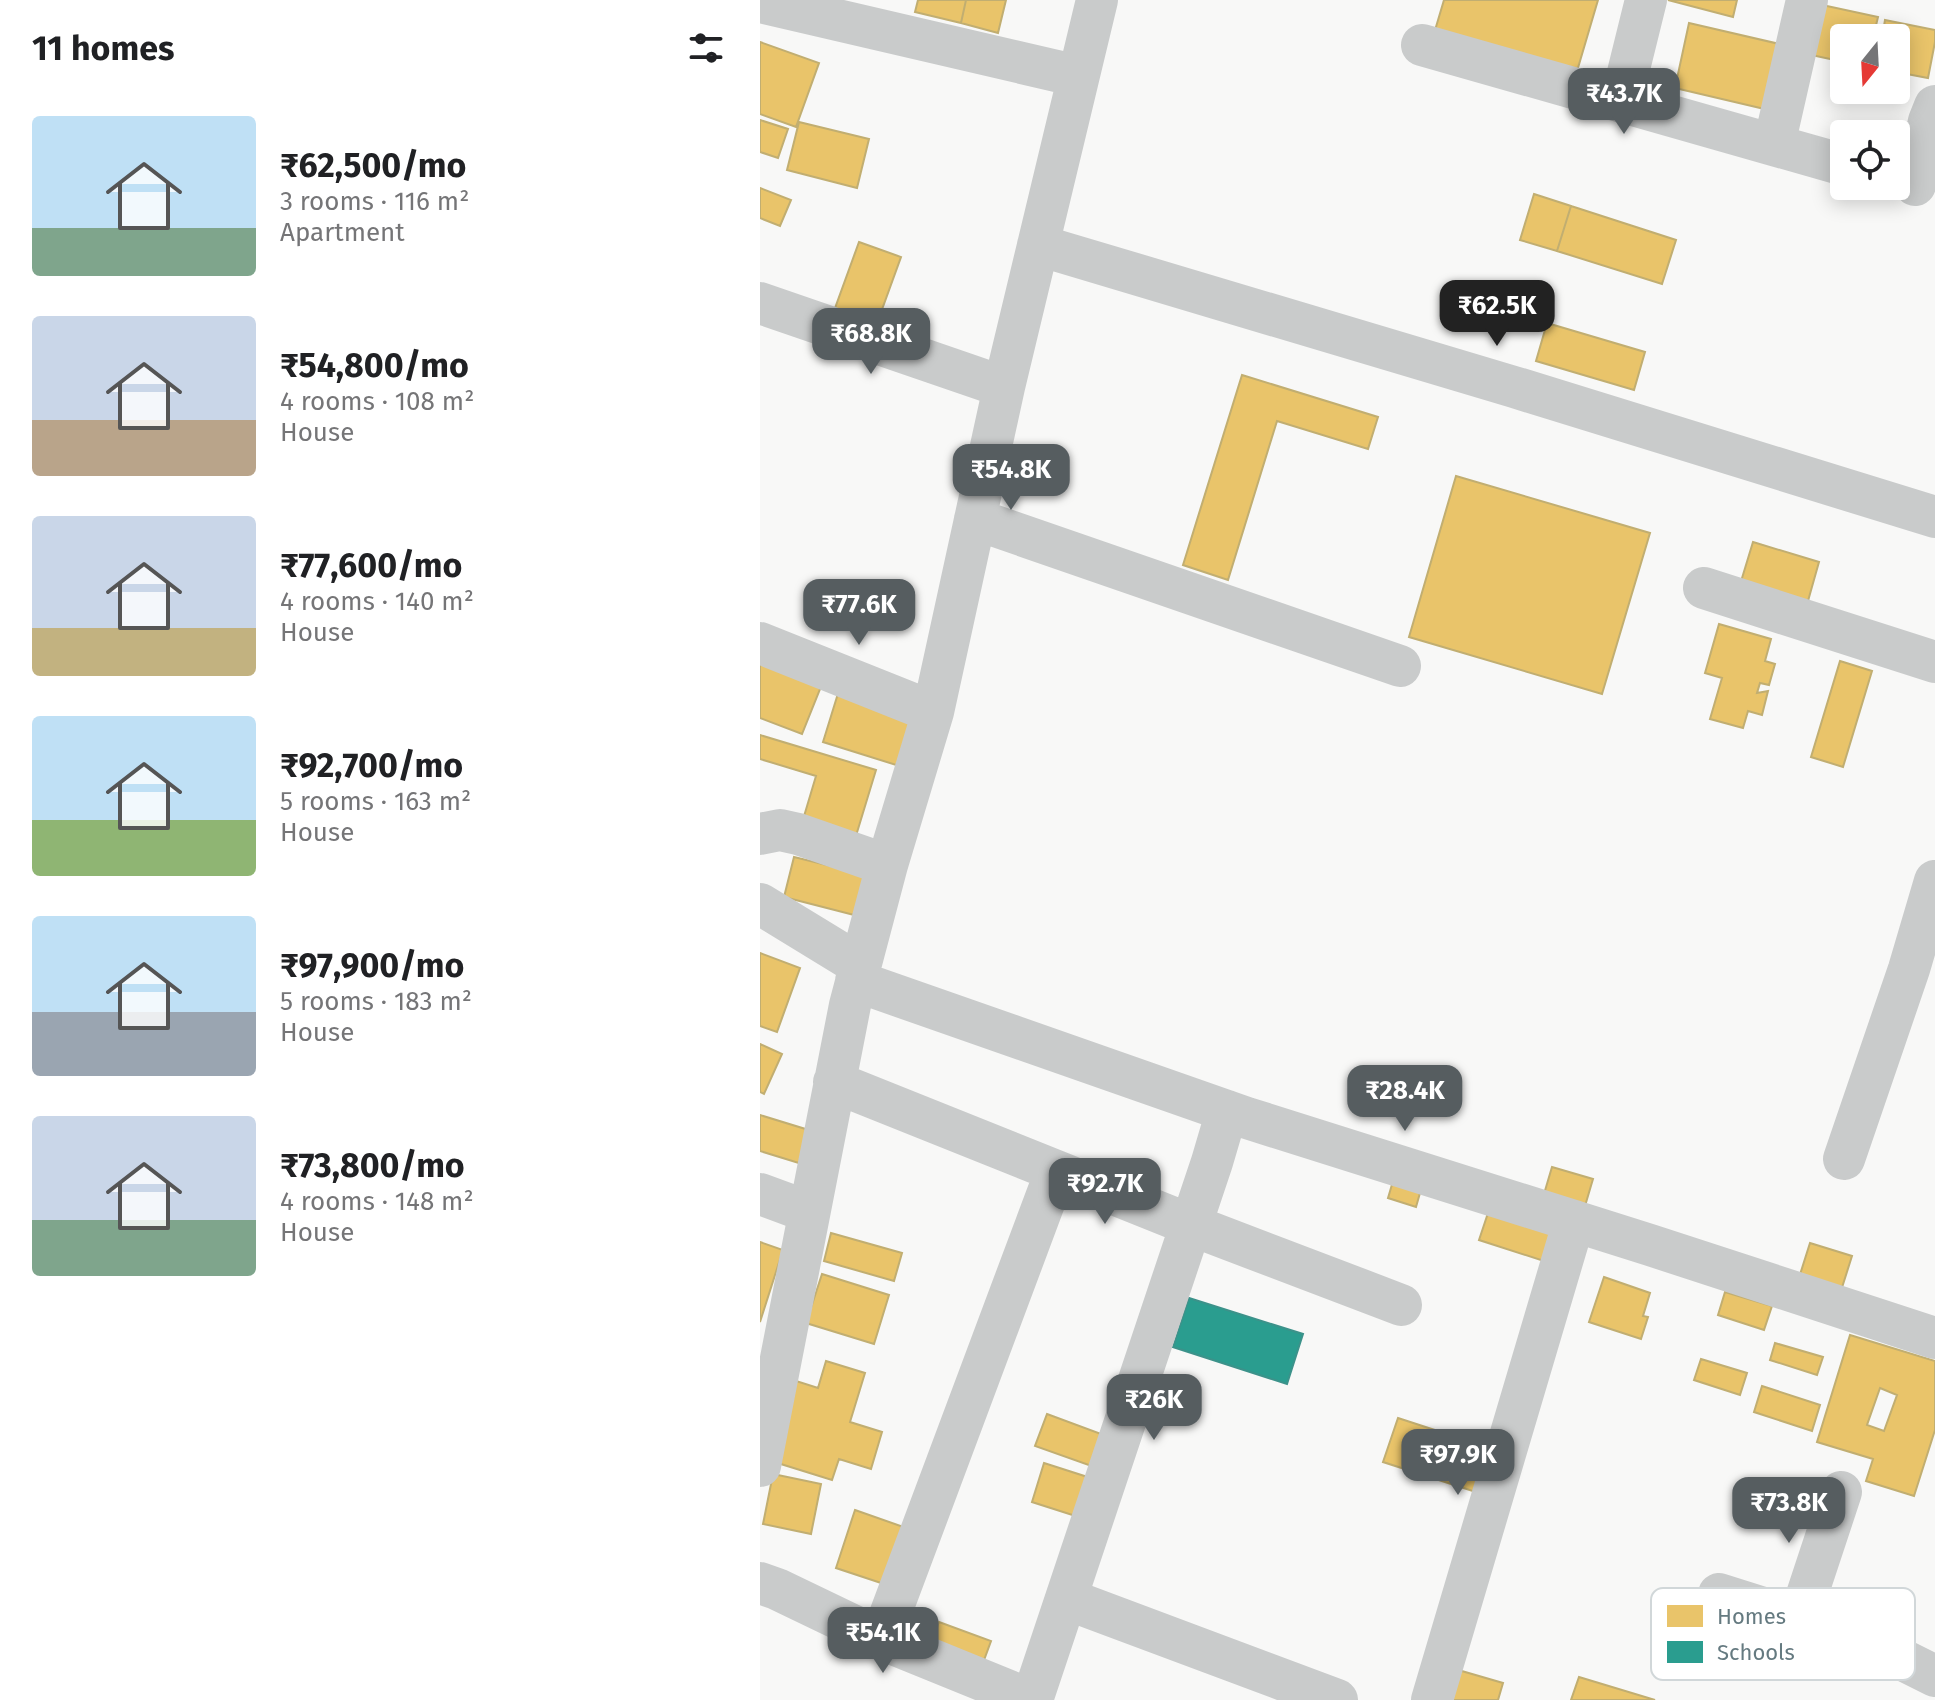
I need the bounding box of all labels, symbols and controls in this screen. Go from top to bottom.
north arrow [1830,24,1910,104]
map controls [1830,24,1910,200]
icon: filters [684,26,728,70]
text: 11 homes [32,28,174,69]
pin: ₹43.7K [1559,68,1689,136]
text: ₹43.7K [1586,78,1662,109]
button: locate [1830,120,1910,200]
text: ₹62,500/mo [280,145,466,186]
icon: home [96,148,192,244]
text: 3 rooms · 116 m² [280,186,469,217]
text: Apartment [280,217,405,248]
pin: ₹62.5K [1432,280,1562,348]
text: ₹62.5K [1458,290,1536,321]
pin: ₹68.8K [806,308,936,376]
text: ₹68.8K [830,318,912,349]
text: ₹54,800/mo [280,345,469,386]
icon: home [96,348,192,444]
text: 4 rooms · 108 m² [280,386,474,417]
text: House [280,417,354,448]
pin: ₹54.8K [946,444,1076,512]
text: ₹54.8K [971,454,1051,485]
text: ₹77,600/mo [280,545,462,586]
icon: home [96,548,192,644]
pin: ₹77.6K [794,579,924,647]
text: 4 rooms · 140 m² [280,586,474,617]
text: ₹77.6K [821,589,897,620]
text: House [280,617,354,648]
text: ₹92,700/mo [280,745,463,786]
icon: home [96,748,192,844]
text: 5 rooms · 163 m² [280,786,471,817]
text: House [280,817,354,848]
text: ₹97,900/mo [280,945,464,986]
icon: home [96,948,192,1044]
text: 5 rooms · 183 m² [280,986,472,1017]
text: House [280,1017,354,1048]
pin: ₹28.4K [1340,1065,1470,1133]
text: ₹28.4K [1365,1075,1445,1106]
text: ₹73,800/mo [280,1145,465,1186]
icon: home [96,1148,192,1244]
pin: ₹92.7K [1040,1158,1170,1226]
text: ₹92.7K [1067,1168,1143,1199]
text: 4 rooms · 148 m² [280,1186,474,1217]
text: House [280,1217,354,1248]
pin: ₹26K [1107,1374,1201,1442]
text: ₹26K [1125,1384,1183,1415]
pin: ₹97.9K [1393,1429,1523,1497]
text: ₹97.9K [1419,1439,1497,1470]
pin: ₹73.8K [1724,1477,1854,1545]
text: ₹73.8K [1750,1487,1828,1518]
legend [1651,1588,1915,1680]
text: Homes [1717,1603,1786,1630]
pin: ₹54.1K [818,1607,948,1675]
text: ₹54.1K [846,1617,920,1648]
text: Schools [1717,1639,1795,1666]

